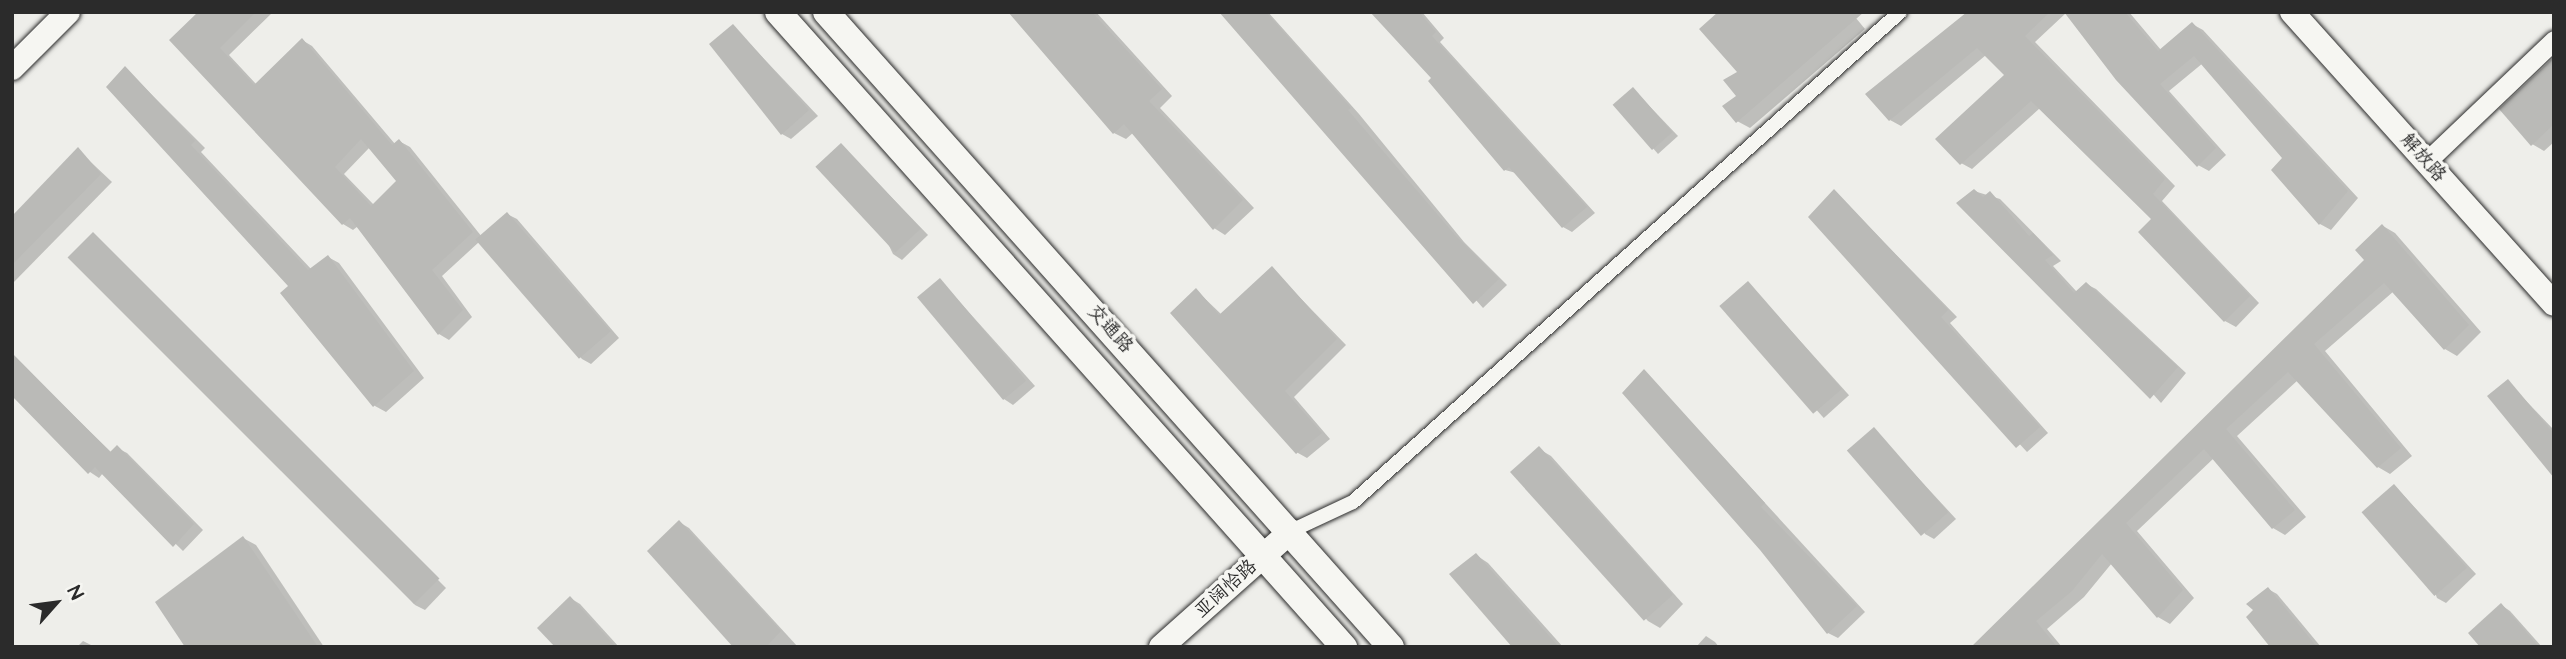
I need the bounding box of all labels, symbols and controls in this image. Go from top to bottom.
street label: 解放路 [2395,129,2451,187]
street label: 交通路 [1082,300,1138,358]
street label: 亚阔恰路 [1190,555,1262,623]
north arrow [21,568,91,638]
text: N [60,581,90,605]

